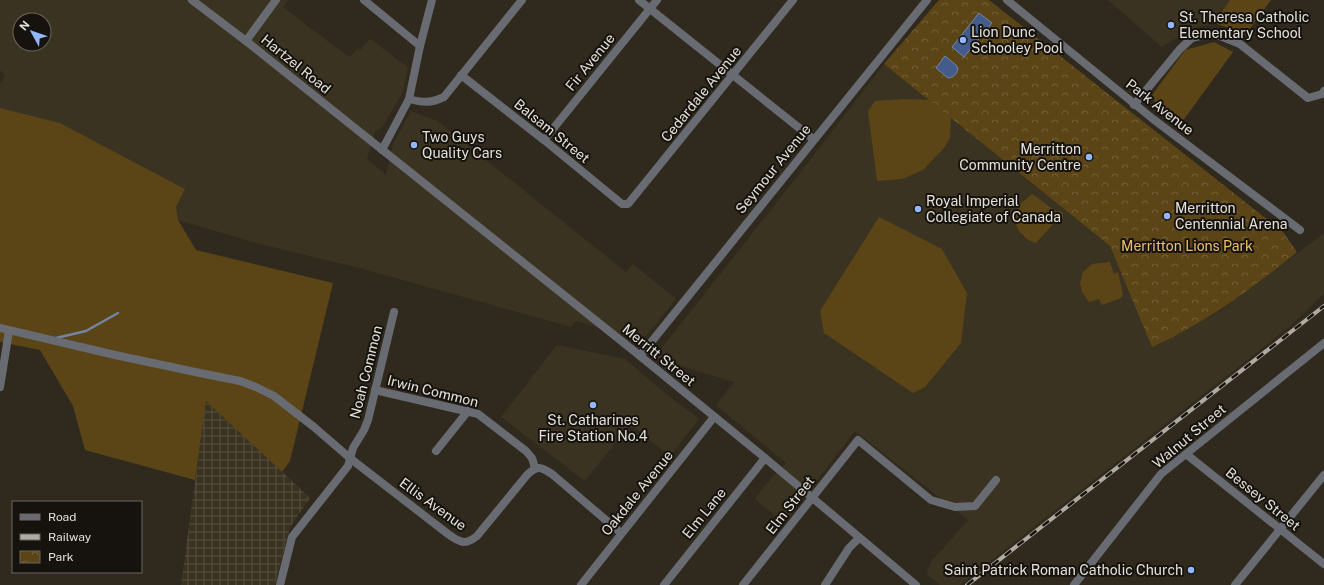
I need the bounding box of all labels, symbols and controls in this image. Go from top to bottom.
place label: St. Theresa Catholic Elementary School [1179,9,1309,41]
north arrow [12,12,52,52]
text: N [17,18,32,33]
marker: St. Theresa Catholic Elementary School [1166,20,1176,30]
place label: Lion Dunc Schooley Pool [971,24,1063,56]
street label: Fir Avenue [562,30,618,94]
street label: Hartzel Road [258,31,334,97]
marker: Lion Dunc Schooley Pool [958,35,968,45]
street label: Cedardale Avenue [658,43,744,145]
street label: Park Avenue [1123,76,1197,138]
street label: Balsam Street [511,96,593,166]
street label: Seymour Avenue [732,121,814,217]
place label: Two Guys Quality Cars [422,129,502,161]
marker: Two Guys Quality Cars [409,140,419,150]
place label: Merritton Community Centre [959,141,1081,173]
marker: Merritton Community Centre [1084,152,1094,162]
place label: Royal Imperial Collegiate of Canada [926,193,1061,225]
place label: Merritton Centennial Arena [1175,200,1288,232]
marker: Royal Imperial Collegiate of Canada [913,204,923,214]
marker: Merritton Centennial Arena [1162,211,1172,221]
park label: Merritton Lions Park [1121,238,1253,254]
street label: Merritt Street [619,321,699,389]
street label: Noah Common [347,324,385,420]
street label: Irwin Common [386,372,480,410]
marker: St. Catharines Fire Station No.4 [588,400,598,410]
street label: Walnut Street [1149,401,1229,471]
place label: St. Catharines Fire Station No.4 [539,412,648,444]
street label: Oakdale Avenue [598,447,676,539]
street label: Bessey Street [1223,464,1303,534]
street label: Elm Street [762,473,818,537]
street label: Ellis Avenue [396,474,470,534]
street label: Elm Lane [679,485,729,541]
legend [12,501,142,573]
text: Road [48,510,76,524]
text: Railway [48,530,92,544]
text: Park [48,550,74,564]
place label: Saint Patrick Roman Catholic Church [944,562,1183,578]
marker: Saint Patrick Roman Catholic Church [1186,565,1196,575]

